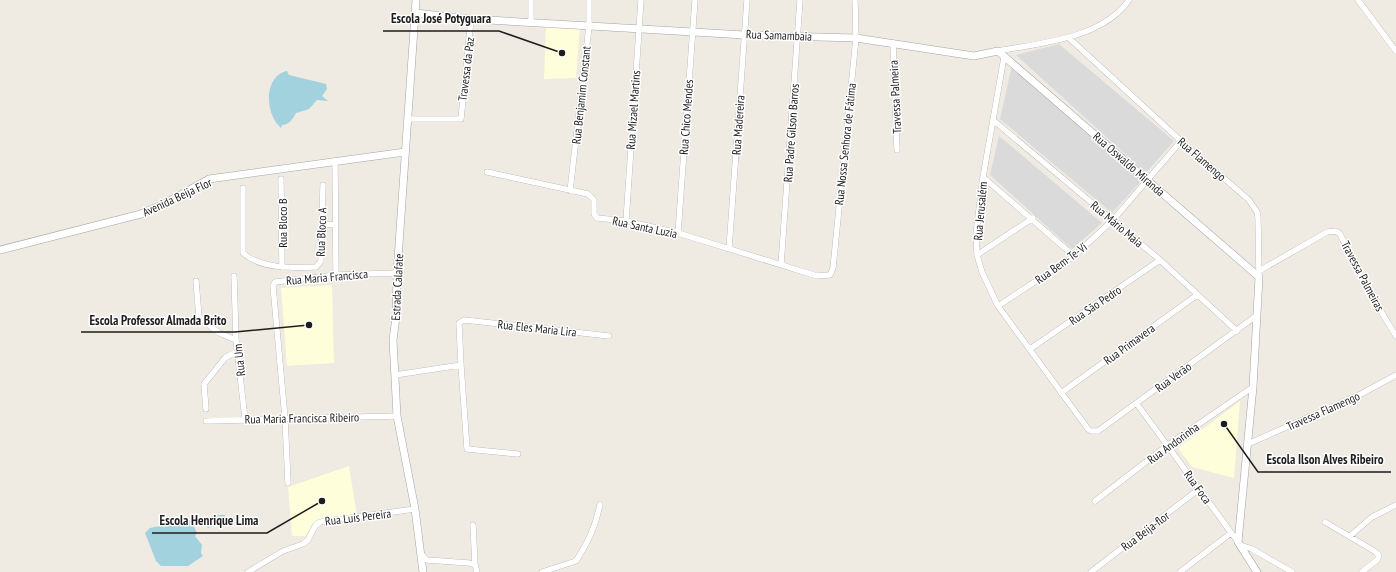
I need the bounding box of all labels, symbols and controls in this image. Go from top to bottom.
callout: Escola José Potyguara [383,6,499,31]
text: Escola José Potyguara [391,10,491,27]
street label: Rua Samambaia [746,26,812,44]
street label: Travessa da Paz [455,36,477,102]
street label: Rua Benjamim Constant [568,44,594,145]
street label: Travessa Palmeira [886,60,904,134]
street label: Rua Mizael Martins [623,70,643,150]
street label: Rua Chico Mendes [676,79,696,155]
street label: Rua Nossa Senhora de Fátima [831,82,859,206]
street label: Rua Padre Gilson Barros [780,83,802,183]
street label: Rua Madereira [728,94,748,155]
street label: Rua Oswaldo Miranda [1090,129,1168,199]
street label: Rua Flamengo [1175,134,1229,184]
street label: Avenida Beija Flor [140,174,215,220]
street label: Rua Jerusalém [970,181,990,241]
street label: Rua Bloco B [275,198,290,248]
street label: Rua Mário Maia [1088,198,1147,251]
street label: Rua Bloco A [313,207,329,257]
street label: Rua Santa Luzia [611,213,679,241]
street label: Travessa Palmeiras [1338,238,1388,314]
street label: Rua Bem-Te-Vi [1032,239,1090,287]
street label: Estrada Calafate [388,253,406,321]
street label: Rua Maria Francisca [285,266,369,288]
street label: Rua São Pedro [1066,282,1124,328]
callout: Escola Professor Almada Brito [81,307,235,332]
text: Escola Professor Almada Brito [90,312,227,329]
street label: Rua Eles Maria Lira [497,316,577,340]
street label: Rua Primavera [1100,320,1158,368]
street label: Rua Um [230,343,248,377]
street label: Rua Verão [1152,359,1194,395]
street label: Travessa Flamengo [1284,388,1362,434]
street label: Rua Maria Francisca Ribeiro [245,410,359,426]
street label: Rua Andorinha [1144,419,1202,467]
callout: Escola Ilson Alves Ribeiro [1258,447,1391,472]
text: Escola Ilson Alves Ribeiro [1266,451,1384,468]
street label: Rua Foca [1181,467,1215,507]
street label: Rua Luís Pereira [324,505,392,528]
callout: Escola Henrique Lima [152,508,267,533]
street label: Rua Beija-flor [1118,508,1173,554]
text: Escola Henrique Lima [160,512,258,529]

